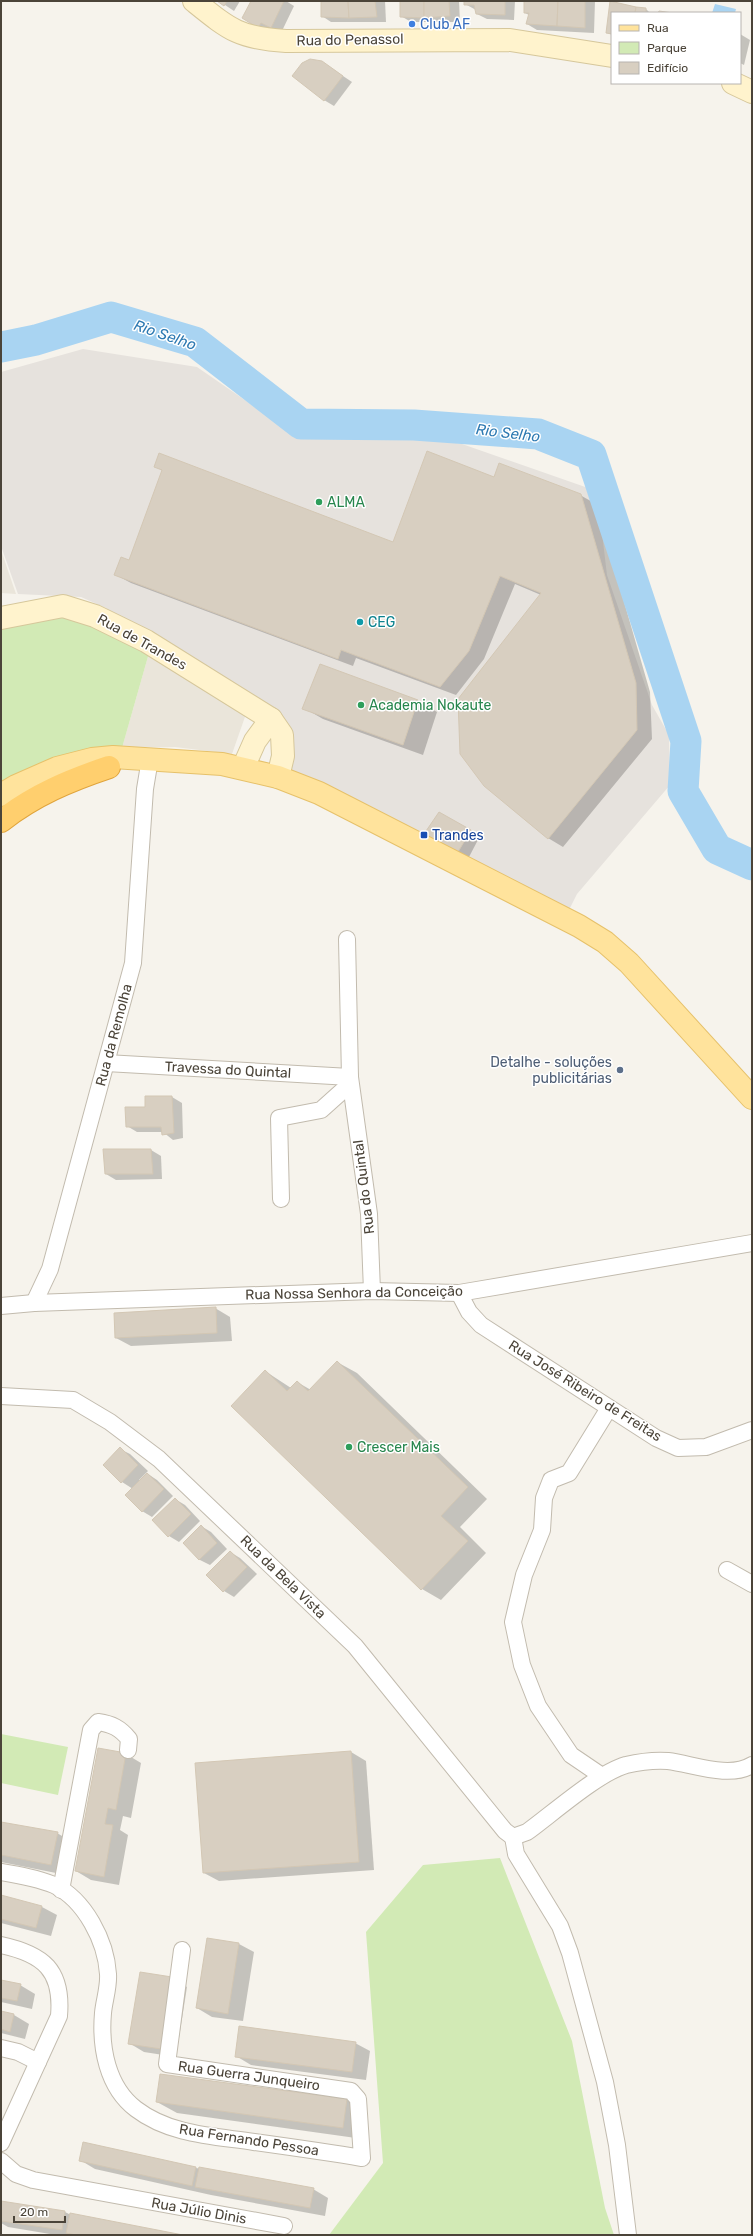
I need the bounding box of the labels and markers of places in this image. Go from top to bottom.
place label: Club AF [420,16,470,33]
marker: Club AF [407,19,417,29]
place label: ALMA [327,494,365,511]
marker: ALMA [314,497,324,507]
place label: CEG [368,614,395,631]
marker: CEG [355,617,365,627]
place label: Academia Nokaute [369,697,491,714]
marker: Academia Nokaute [356,700,366,710]
place label: Trandes [432,827,484,844]
marker: Trandes [419,830,429,840]
place label: Detalhe - soluções publicitárias [490,1054,612,1087]
marker: Detalhe - soluções publicitárias [615,1065,625,1075]
place label: Crescer Mais [357,1439,440,1456]
marker: Crescer Mais [344,1442,354,1452]

